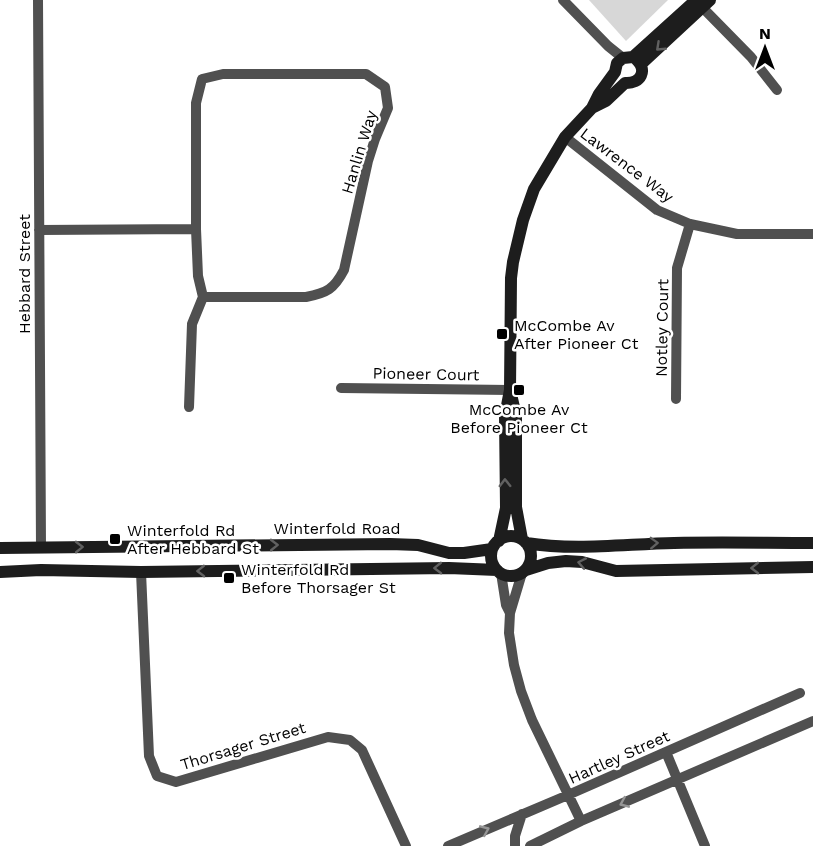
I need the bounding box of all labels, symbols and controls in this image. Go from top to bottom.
north arrow [735,18,795,78]
text: N [759,24,771,43]
one-way arrow [657,39,668,50]
street label: Hanlin Way [337,107,381,196]
street label: Lawrence Way [577,124,678,207]
street label: Hebbard Street [15,214,34,334]
street label: Notley Court [652,279,672,377]
place label: McCombe Av After Pioneer Ct [514,316,639,353]
marker: McCombe Av After Pioneer Ct [495,327,509,341]
street label: Pioneer Court [372,364,480,384]
marker: McCombe Av Before Pioneer Ct [512,383,526,397]
place label: McCombe Av Before Pioneer Ct [450,400,588,437]
one-way arrow [499,478,512,487]
street label: Winterfold Road [274,519,401,538]
place label: Winterfold Rd After Hebbard St [127,521,259,558]
marker: Winterfold Rd After Hebbard St [108,532,122,546]
one-way arrow [650,537,659,550]
one-way arrow [270,539,279,551]
one-way arrow [75,541,84,553]
one-way arrow [577,557,587,570]
place label: Winterfold Rd Before Thorsager St [241,560,396,597]
one-way arrow [434,562,443,574]
one-way arrow [750,562,759,575]
one-way arrow [197,565,206,577]
marker: Winterfold Rd Before Thorsager St [222,571,236,585]
street label: Thorsager Street [178,718,308,774]
street label: Hartley Street [565,726,673,788]
one-way arrow [619,796,630,808]
one-way arrow [479,825,490,837]

